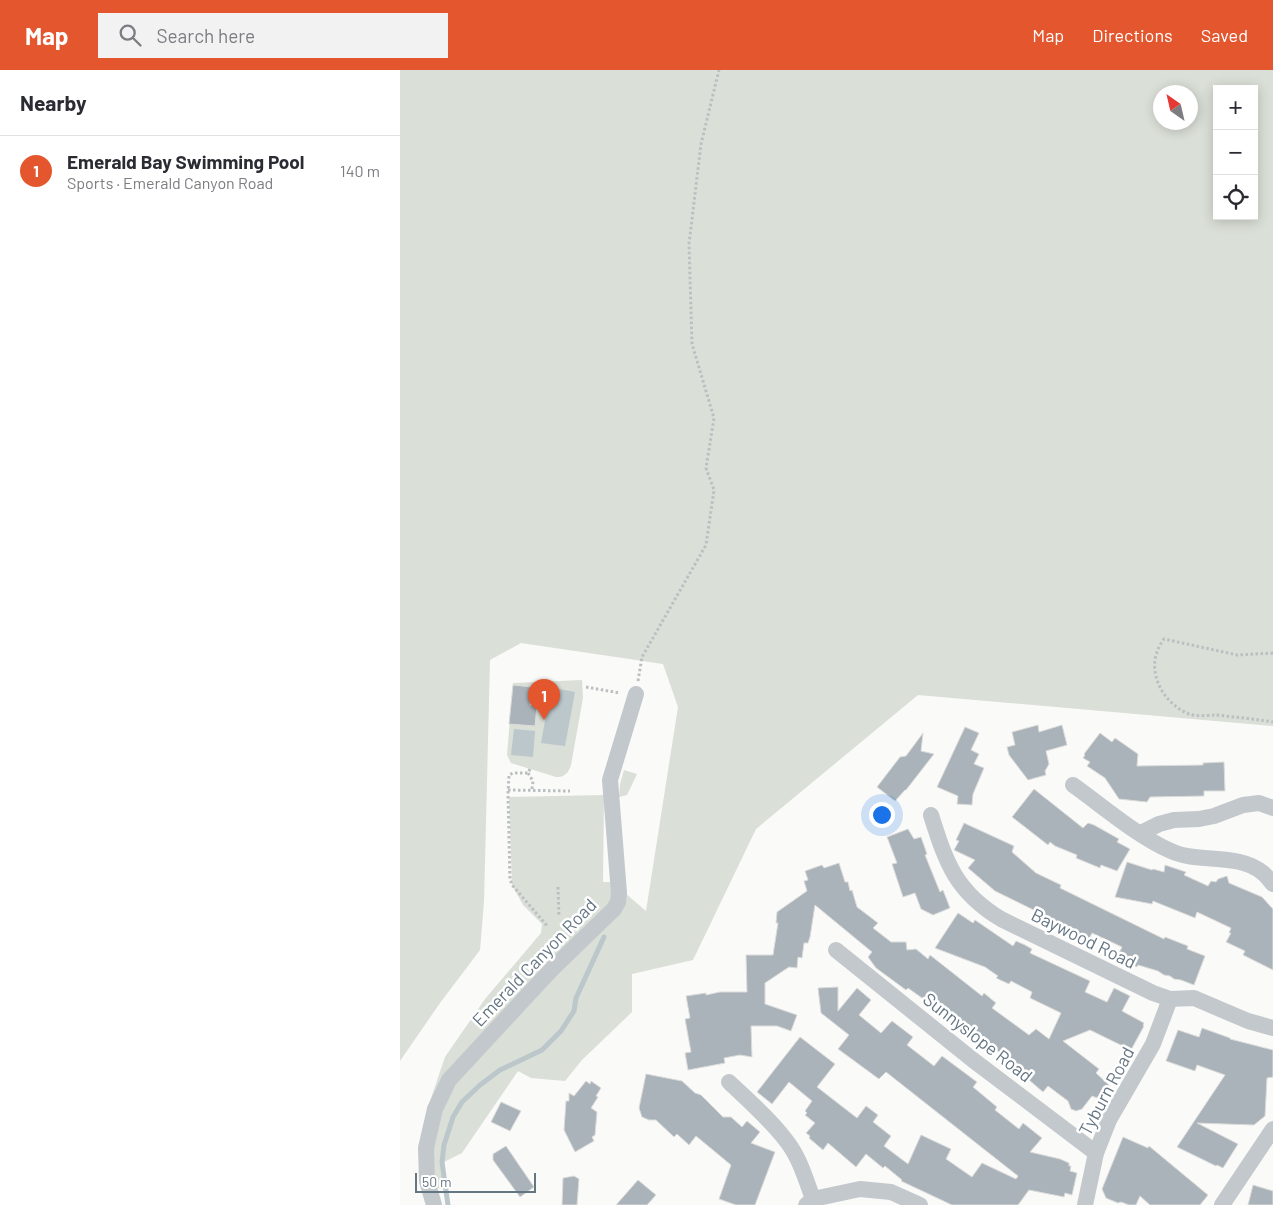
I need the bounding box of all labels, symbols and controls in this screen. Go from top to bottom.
search box [98,13,448,58]
text: Map [25,21,68,50]
icon: search [116,21,144,49]
text: Search here [156,24,255,47]
text: Map [1032,24,1064,46]
text: Directions [1092,24,1173,46]
text: Saved [1201,24,1248,46]
north arrow [1153,85,1198,130]
map controls [1213,85,1258,220]
button: + [1213,85,1258,130]
text: Nearby [20,90,86,115]
button: − [1213,130,1258,175]
text: Emerald Bay Swimming Pool [67,150,304,173]
text: 1 [33,161,39,180]
text: 140 m [340,161,380,180]
text: Sports · Emerald Canyon Road [67,173,273,192]
button: locate [1213,175,1258,220]
pin: 1 [528,679,560,720]
your location [869,802,895,828]
street label: Emerald Canyon Road [467,894,601,1030]
street label: Baywood Road [1028,903,1140,973]
street label: Sunnyslope Road [919,988,1037,1086]
street label: Tyburn Road [1074,1043,1138,1139]
scale bar [415,1170,536,1193]
text: 50 m [422,1173,451,1190]

